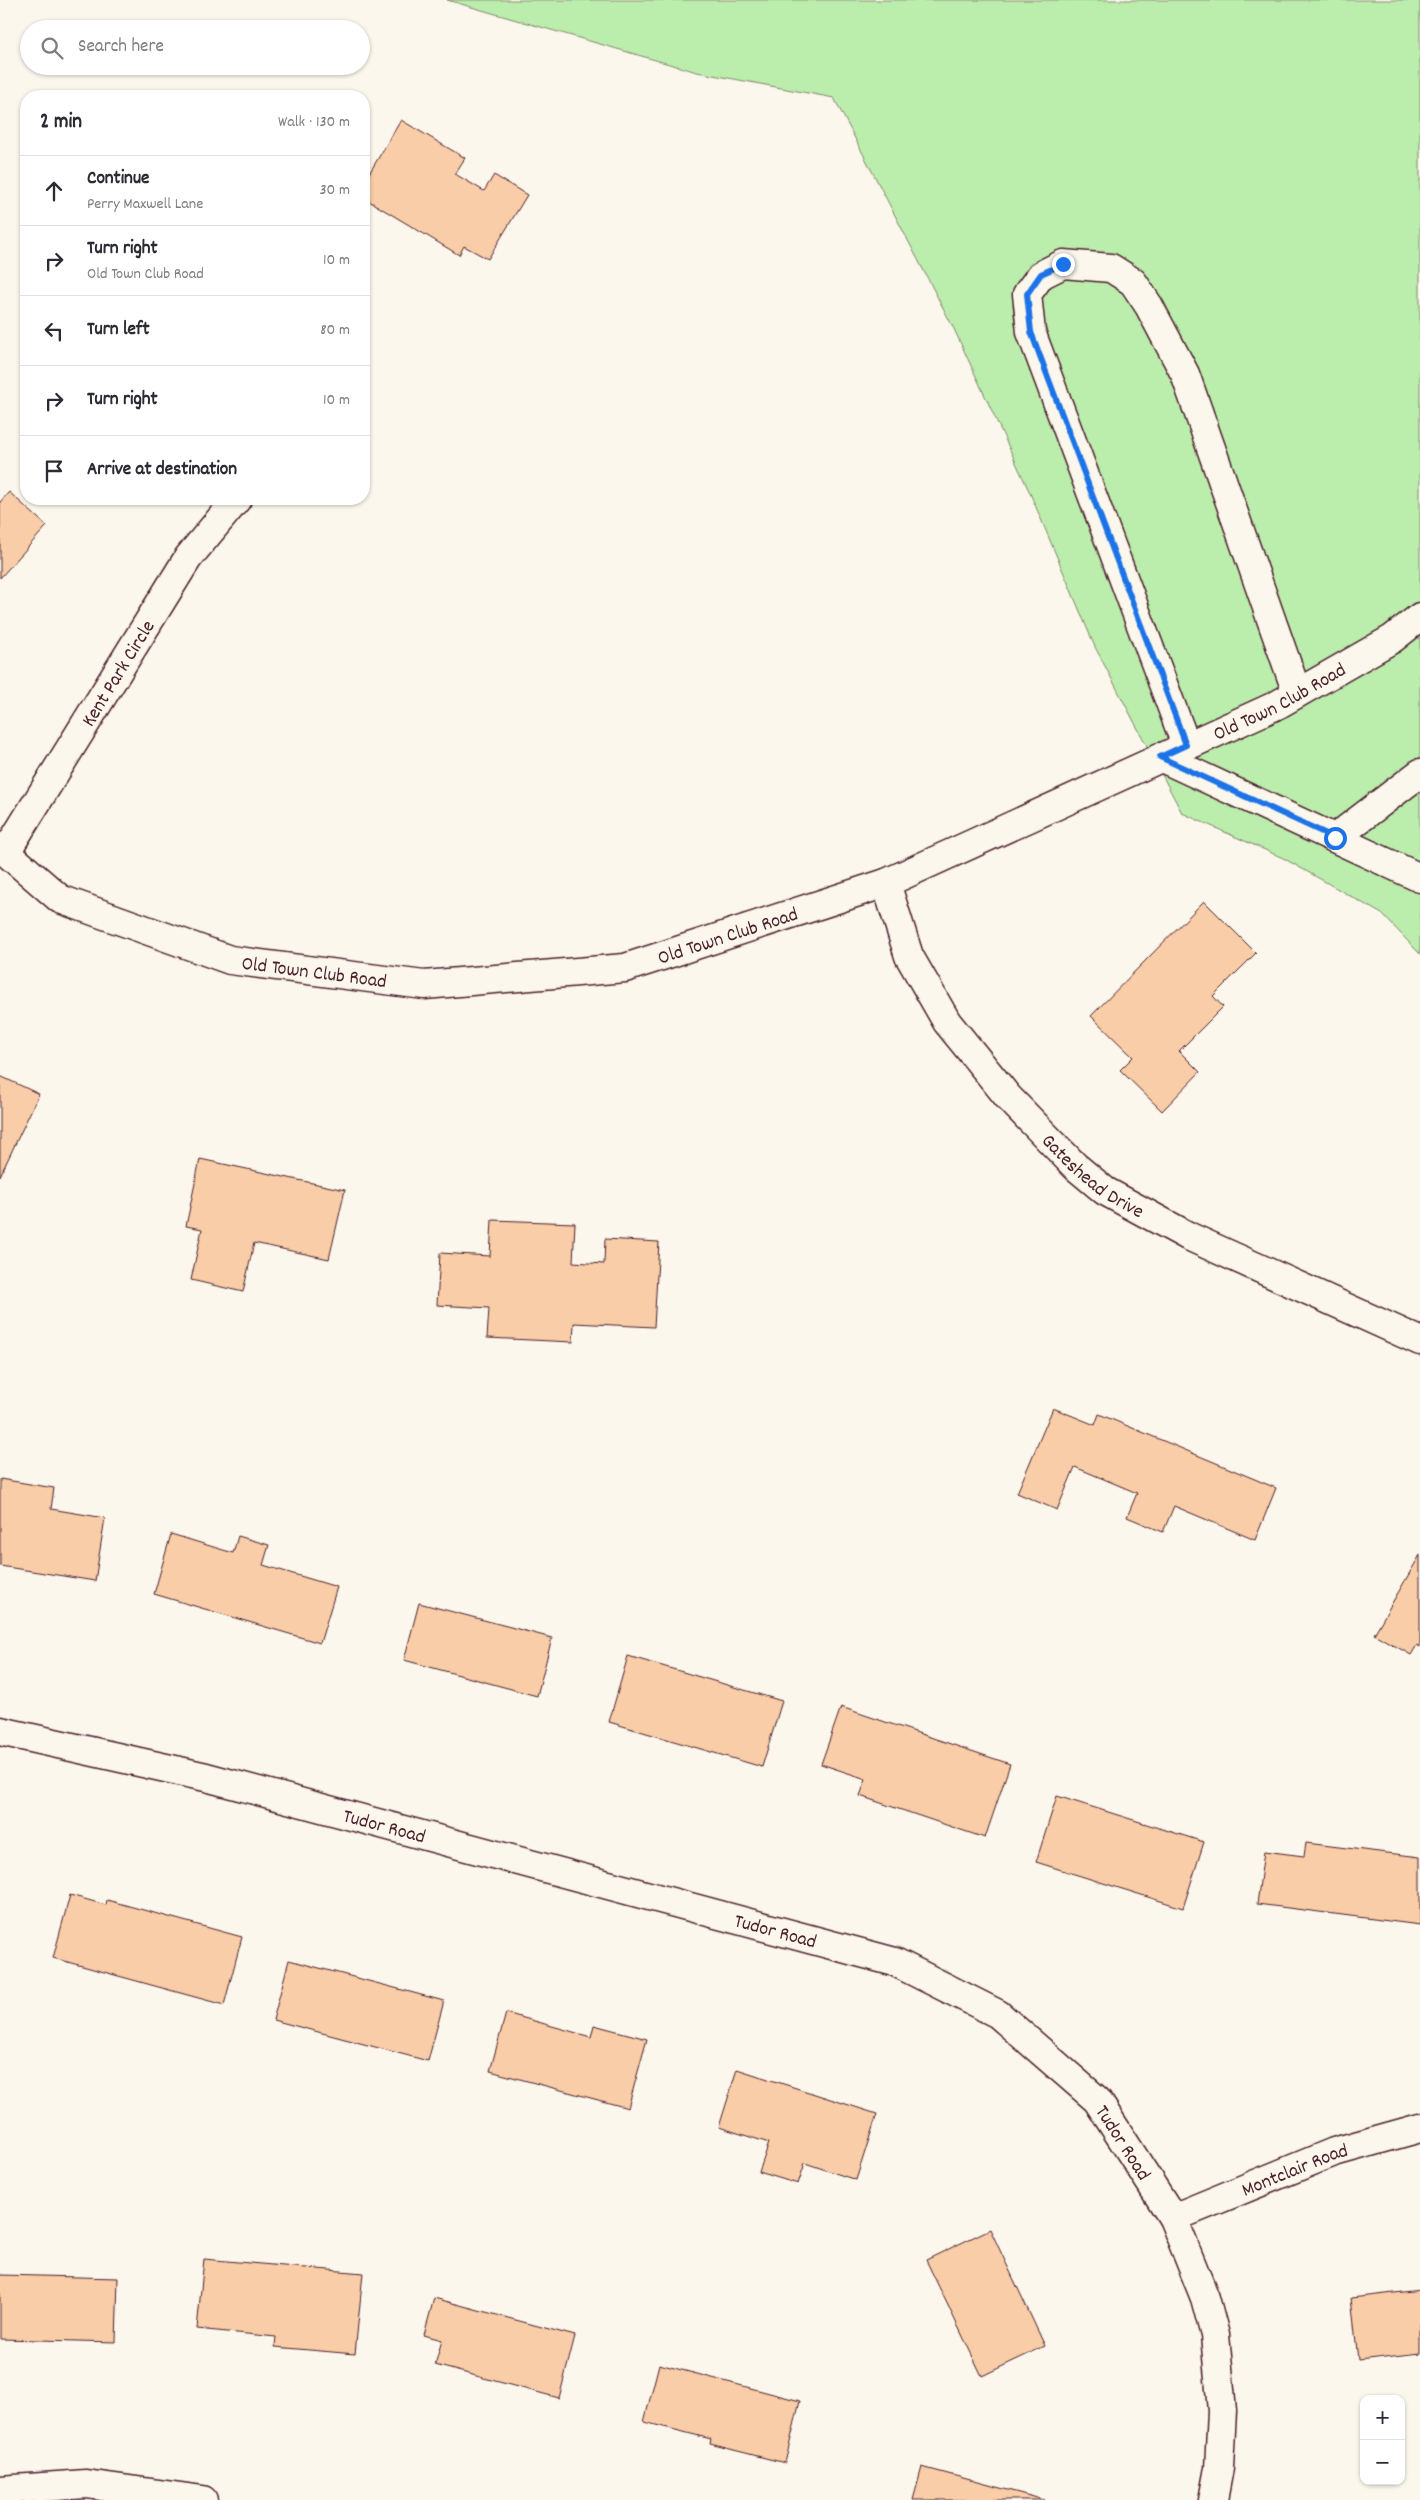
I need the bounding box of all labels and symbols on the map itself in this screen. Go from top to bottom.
route end [1052,253,1075,276]
street label: Kent Park Circle [76,615,163,733]
street label: Old Town Club Road [1209,657,1352,749]
route start [1324,827,1347,850]
street label: Old Town Club Road [655,902,802,973]
street label: Old Town Club Road [240,951,388,997]
street label: Gateshead Drive [1034,1129,1149,1227]
street label: Tudor Road [339,1803,428,1852]
street label: Tudor Road [731,1908,819,1957]
street label: Tudor Road [1087,2101,1156,2187]
street label: Montclair Road [1238,2138,1351,2205]

